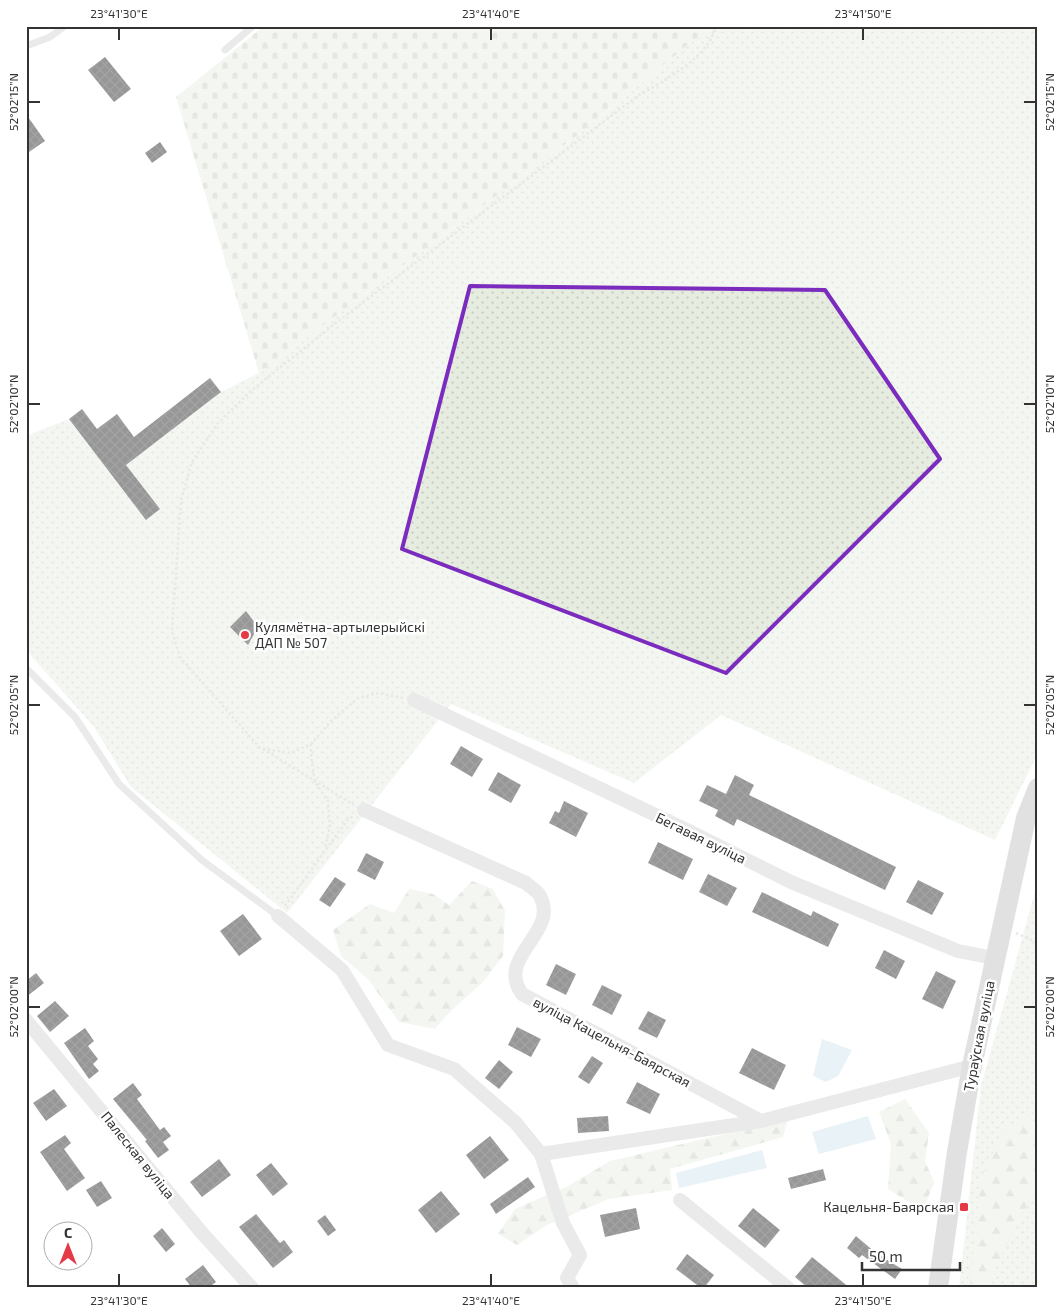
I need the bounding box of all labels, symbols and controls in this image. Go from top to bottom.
text: 23°41'30"E [90,6,148,20]
text: 23°41'40"E [462,6,520,20]
text: 23°41'50"E [834,6,892,20]
text: 52°02'15"N [6,73,20,131]
text: 52°02'15"N [1042,73,1056,131]
text: 52°02'10"N [6,375,20,433]
text: 52°02'10"N [1042,375,1056,433]
place label: Кулямётна-артылерыйскі ДАП № 507 [255,618,425,651]
marker: Кулямётна-артылерыйскі ДАП № 507 [239,629,251,641]
text: 52°02'05"N [6,675,20,735]
text: 52°02'05"N [1042,675,1056,735]
street label: Бегавая вуліца [653,808,749,867]
text: 52°02'00"N [6,976,20,1038]
text: 52°02'00"N [1042,976,1056,1038]
street label: Тураўская вуліца [959,979,998,1093]
street label: вуліца Кацельня-Баярская [531,993,694,1090]
street label: Палеская вуліца [98,1108,179,1202]
place label: Кацельня-Баярская [823,1198,954,1215]
marker: Кацельня-Баярская [958,1201,970,1213]
north arrow [42,1222,92,1272]
text: С [64,1224,72,1241]
scale bar [862,1239,959,1271]
text: 50 m [869,1247,903,1265]
text: 23°41'30"E [90,1293,148,1307]
text: 23°41'40"E [462,1293,520,1307]
text: 23°41'50"E [834,1293,892,1307]

